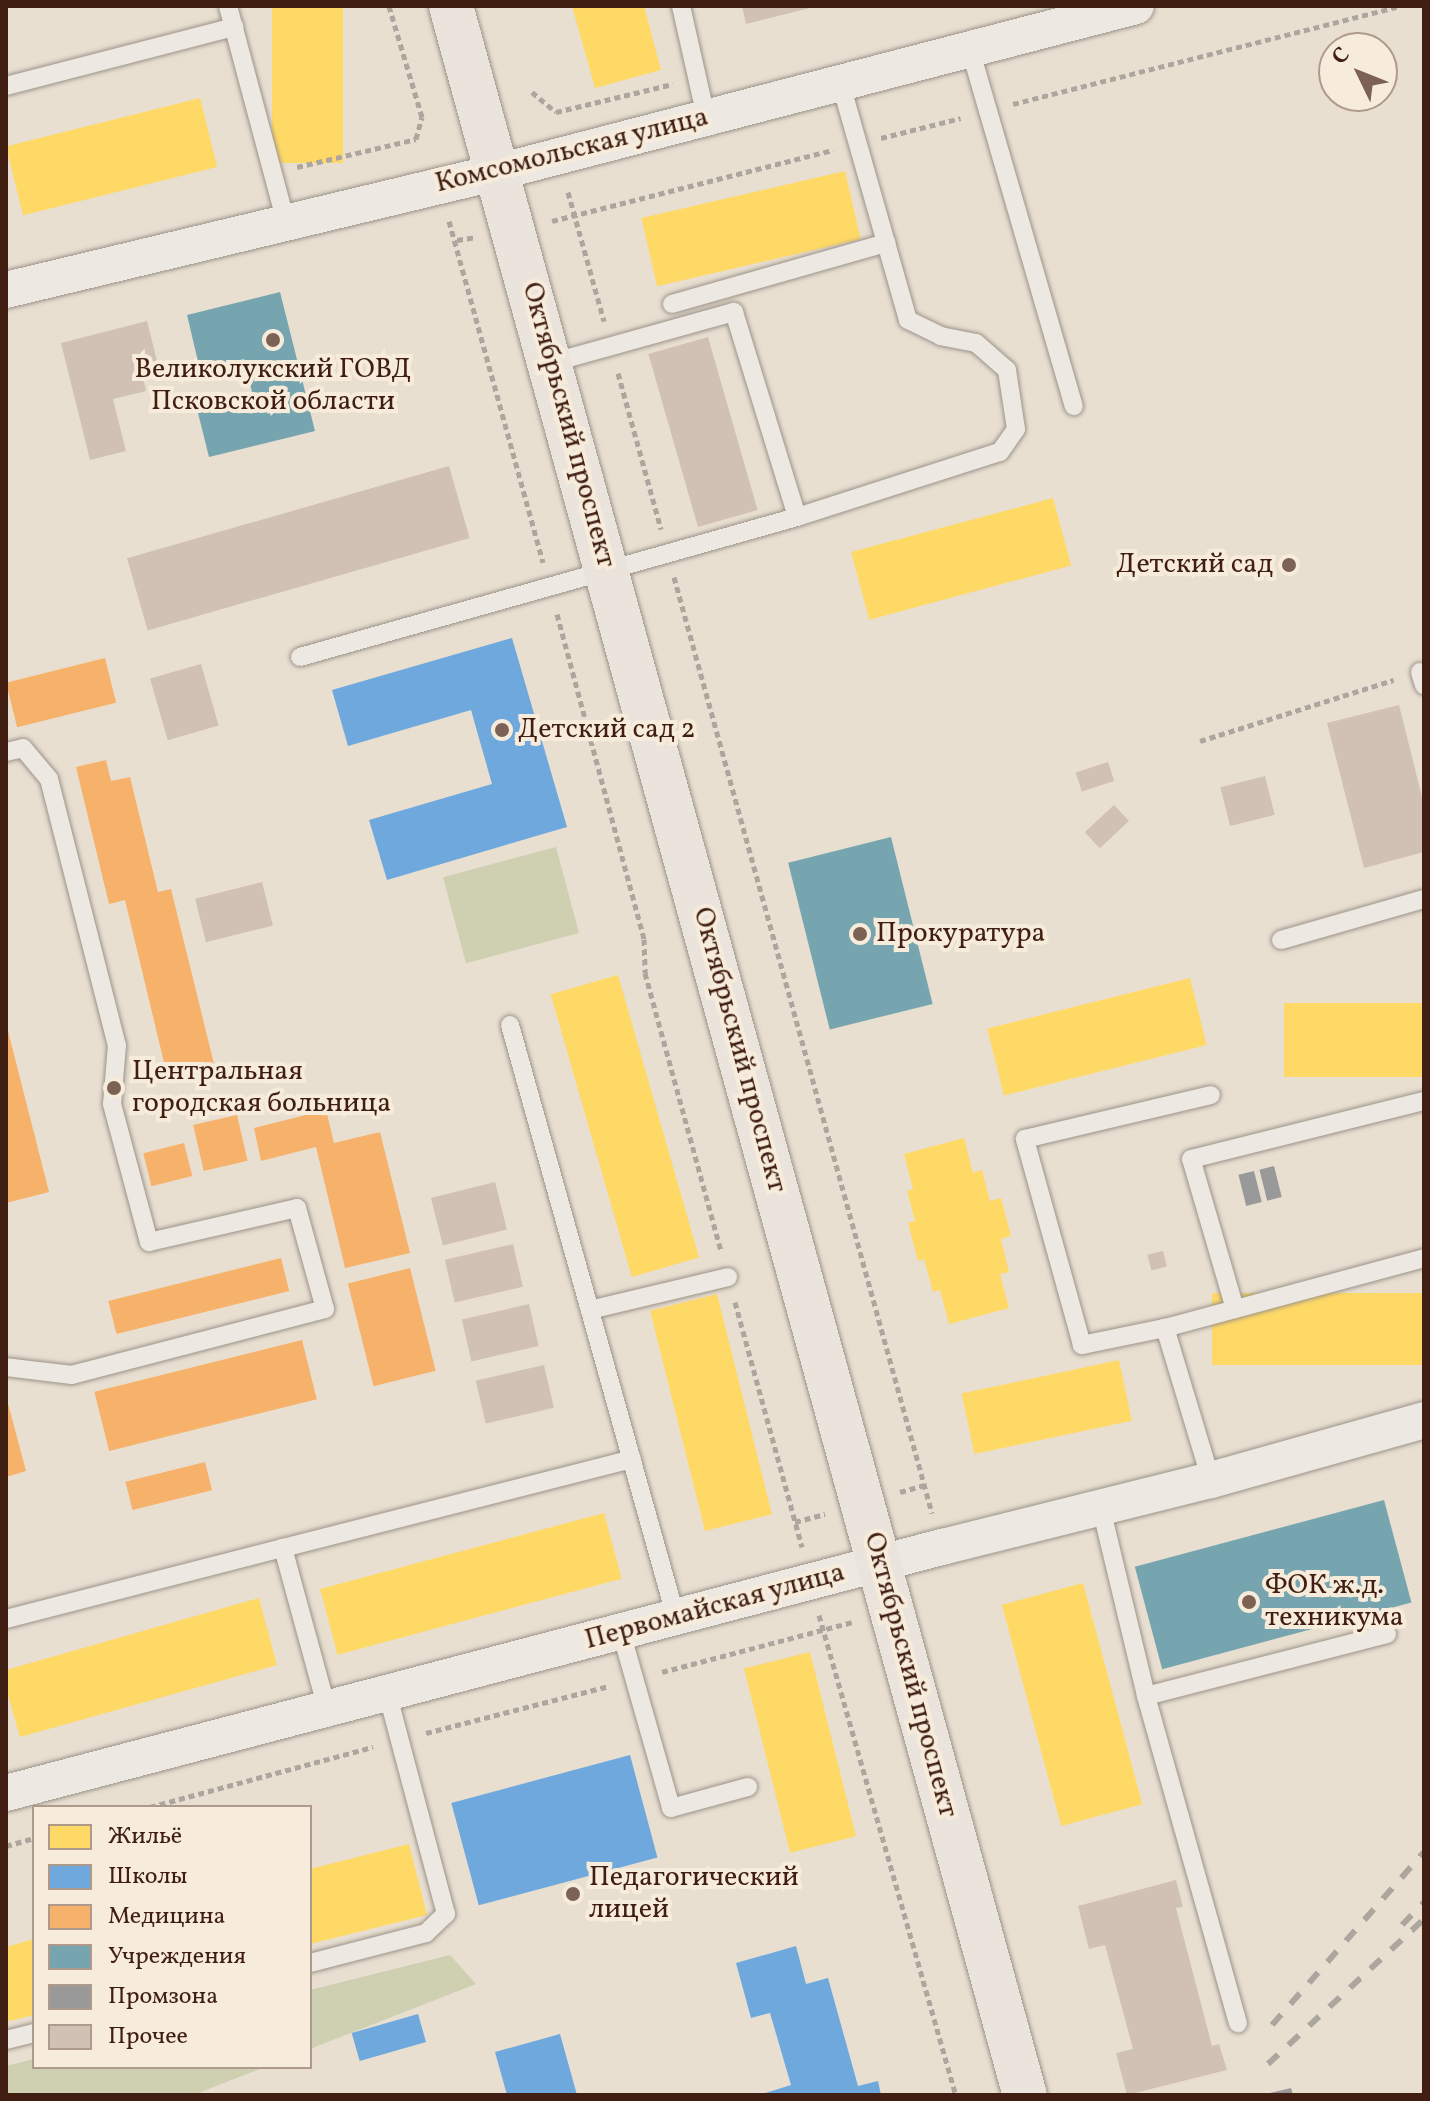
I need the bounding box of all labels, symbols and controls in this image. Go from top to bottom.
north arrow [1318,32,1398,112]
text: С [1325,41,1358,72]
street label: Комсомольская улица [432,101,712,201]
street label: Октябрьский проспект [514,279,622,571]
marker: Великолукский ГОВД Псковской области [264,331,282,349]
place label: Великолукский ГОВД Псковской области [135,353,411,419]
place label: Детский сад [1116,548,1273,582]
marker: Детский сад [1280,556,1298,574]
place label: Детский сад 2 [518,713,696,747]
marker: Детский сад 2 [493,721,511,739]
street label: Октябрьский проспект [685,904,793,1196]
place label: Прокуратура [876,917,1046,951]
marker: Прокуратура [851,925,869,943]
place label: Центральная городская больница [132,1055,391,1121]
marker: Центральная городская больница [103,1077,125,1099]
street label: Октябрьский проспект [856,1529,964,1821]
street label: Первомайская улица [581,1556,849,1658]
place label: ФОК ж.д. техникума [1265,1569,1404,1635]
marker: ФОК ж.д. техникума [1240,1593,1258,1611]
legend [32,1805,312,2069]
text: Жильё [108,1820,182,1854]
text: Школы [108,1860,188,1894]
place label: Педагогический лицей [589,1861,799,1927]
marker: Педагогический лицей [564,1885,582,1903]
text: Медицина [108,1900,226,1934]
text: Учреждения [108,1940,246,1974]
text: Промзона [108,1980,218,2014]
text: Прочее [108,2020,188,2054]

